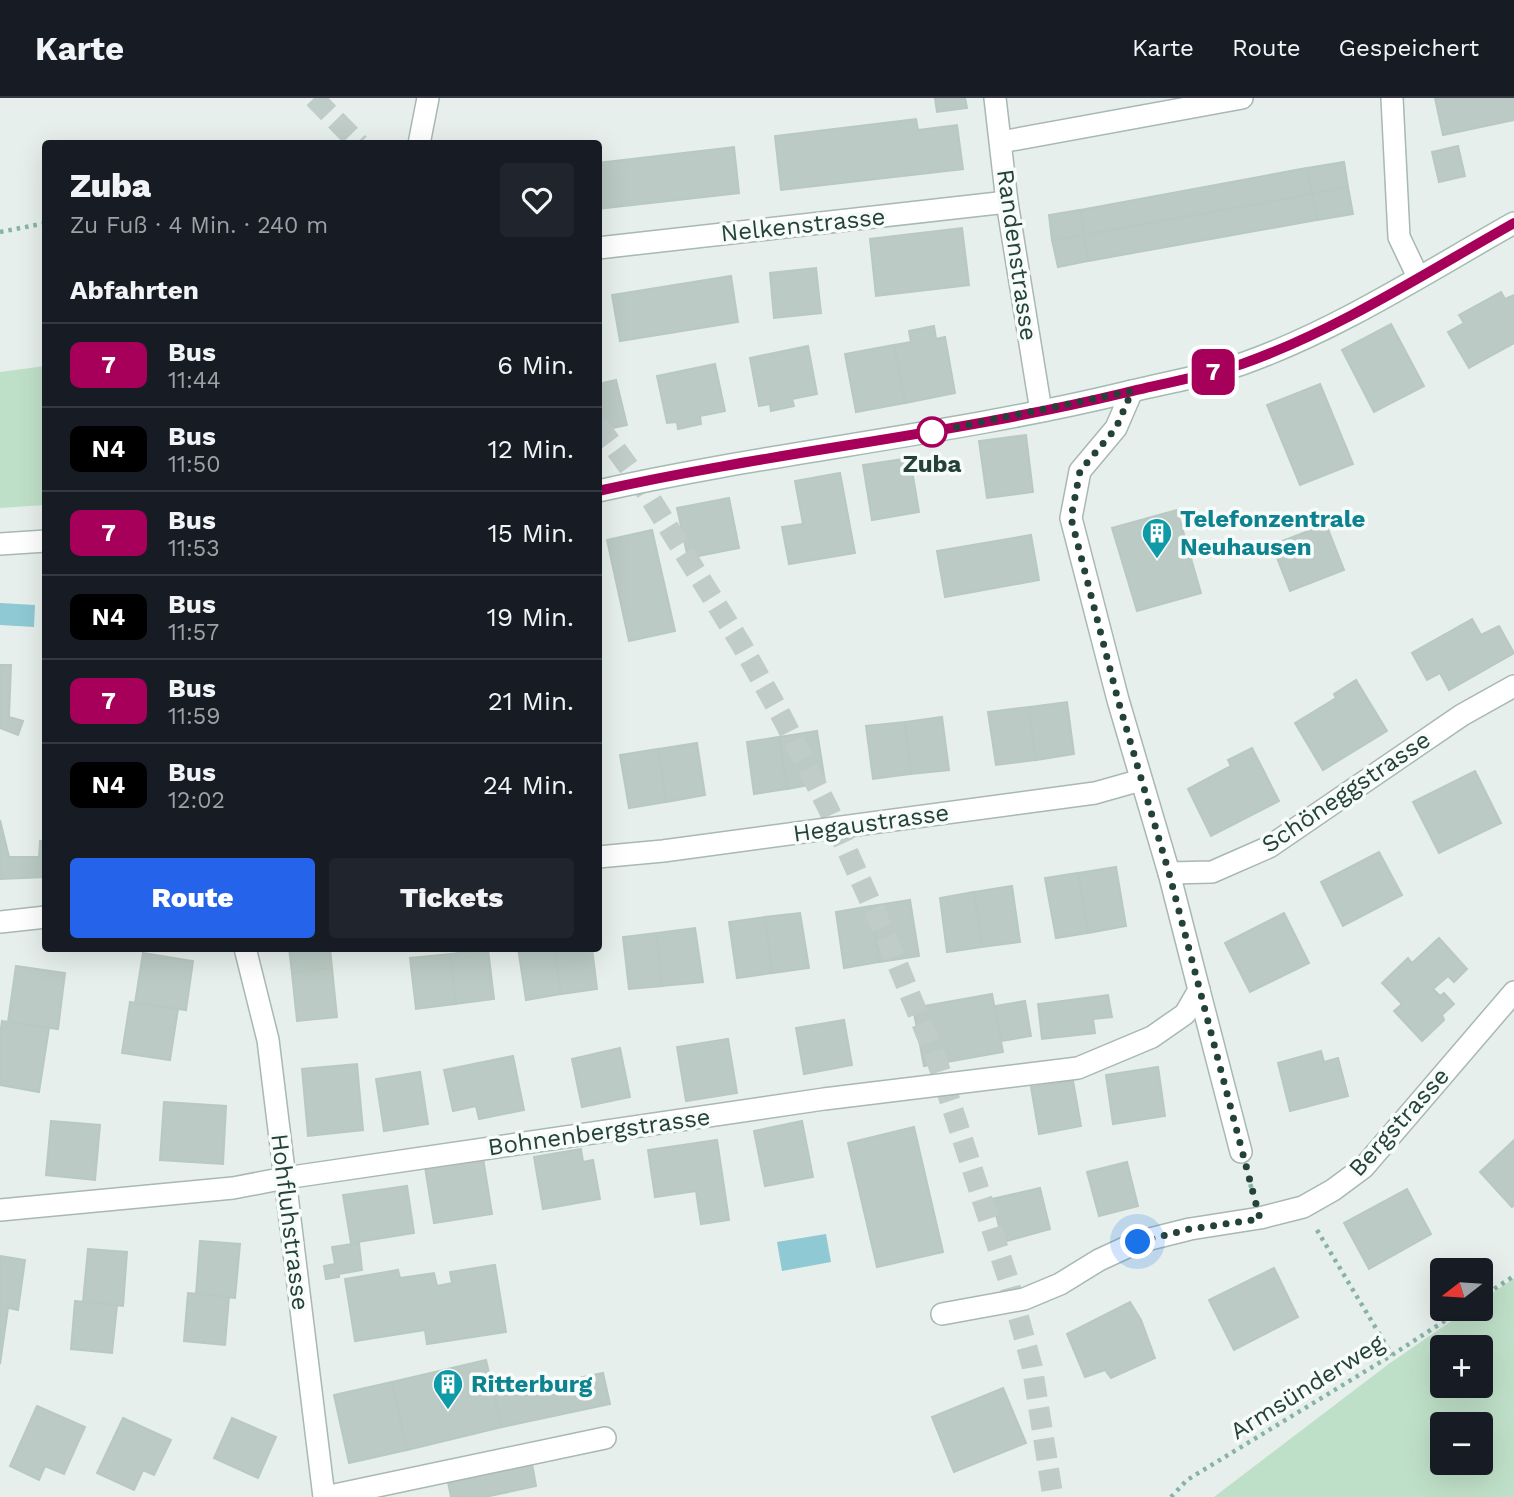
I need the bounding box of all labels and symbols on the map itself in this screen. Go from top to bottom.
street label: Randenstrasse [991,167,1043,343]
street label: Nelkenstrasse [719,202,887,248]
line badge: 7 [1190,349,1236,395]
marker: Zuba [917,417,947,447]
place label: Zuba [903,450,961,478]
place label: Telefonzentrale Neuhausen [1180,505,1366,561]
building icon: Telefonzentrale Neuhausen [1140,516,1174,560]
street label: Schöneggstrasse [1256,725,1436,859]
street label: Hegaustrasse [791,798,951,848]
street label: Bergstrasse [1343,1062,1455,1182]
street label: Bohnenbergstrasse [486,1103,712,1161]
street label: Hohfluhstrasse [265,1132,315,1312]
your location [1120,1224,1155,1259]
north arrow [1430,1258,1493,1321]
street label: Armsünderweg [1225,1328,1389,1445]
building icon: Ritterburg [431,1367,465,1411]
place label: Ritterburg [471,1370,593,1398]

